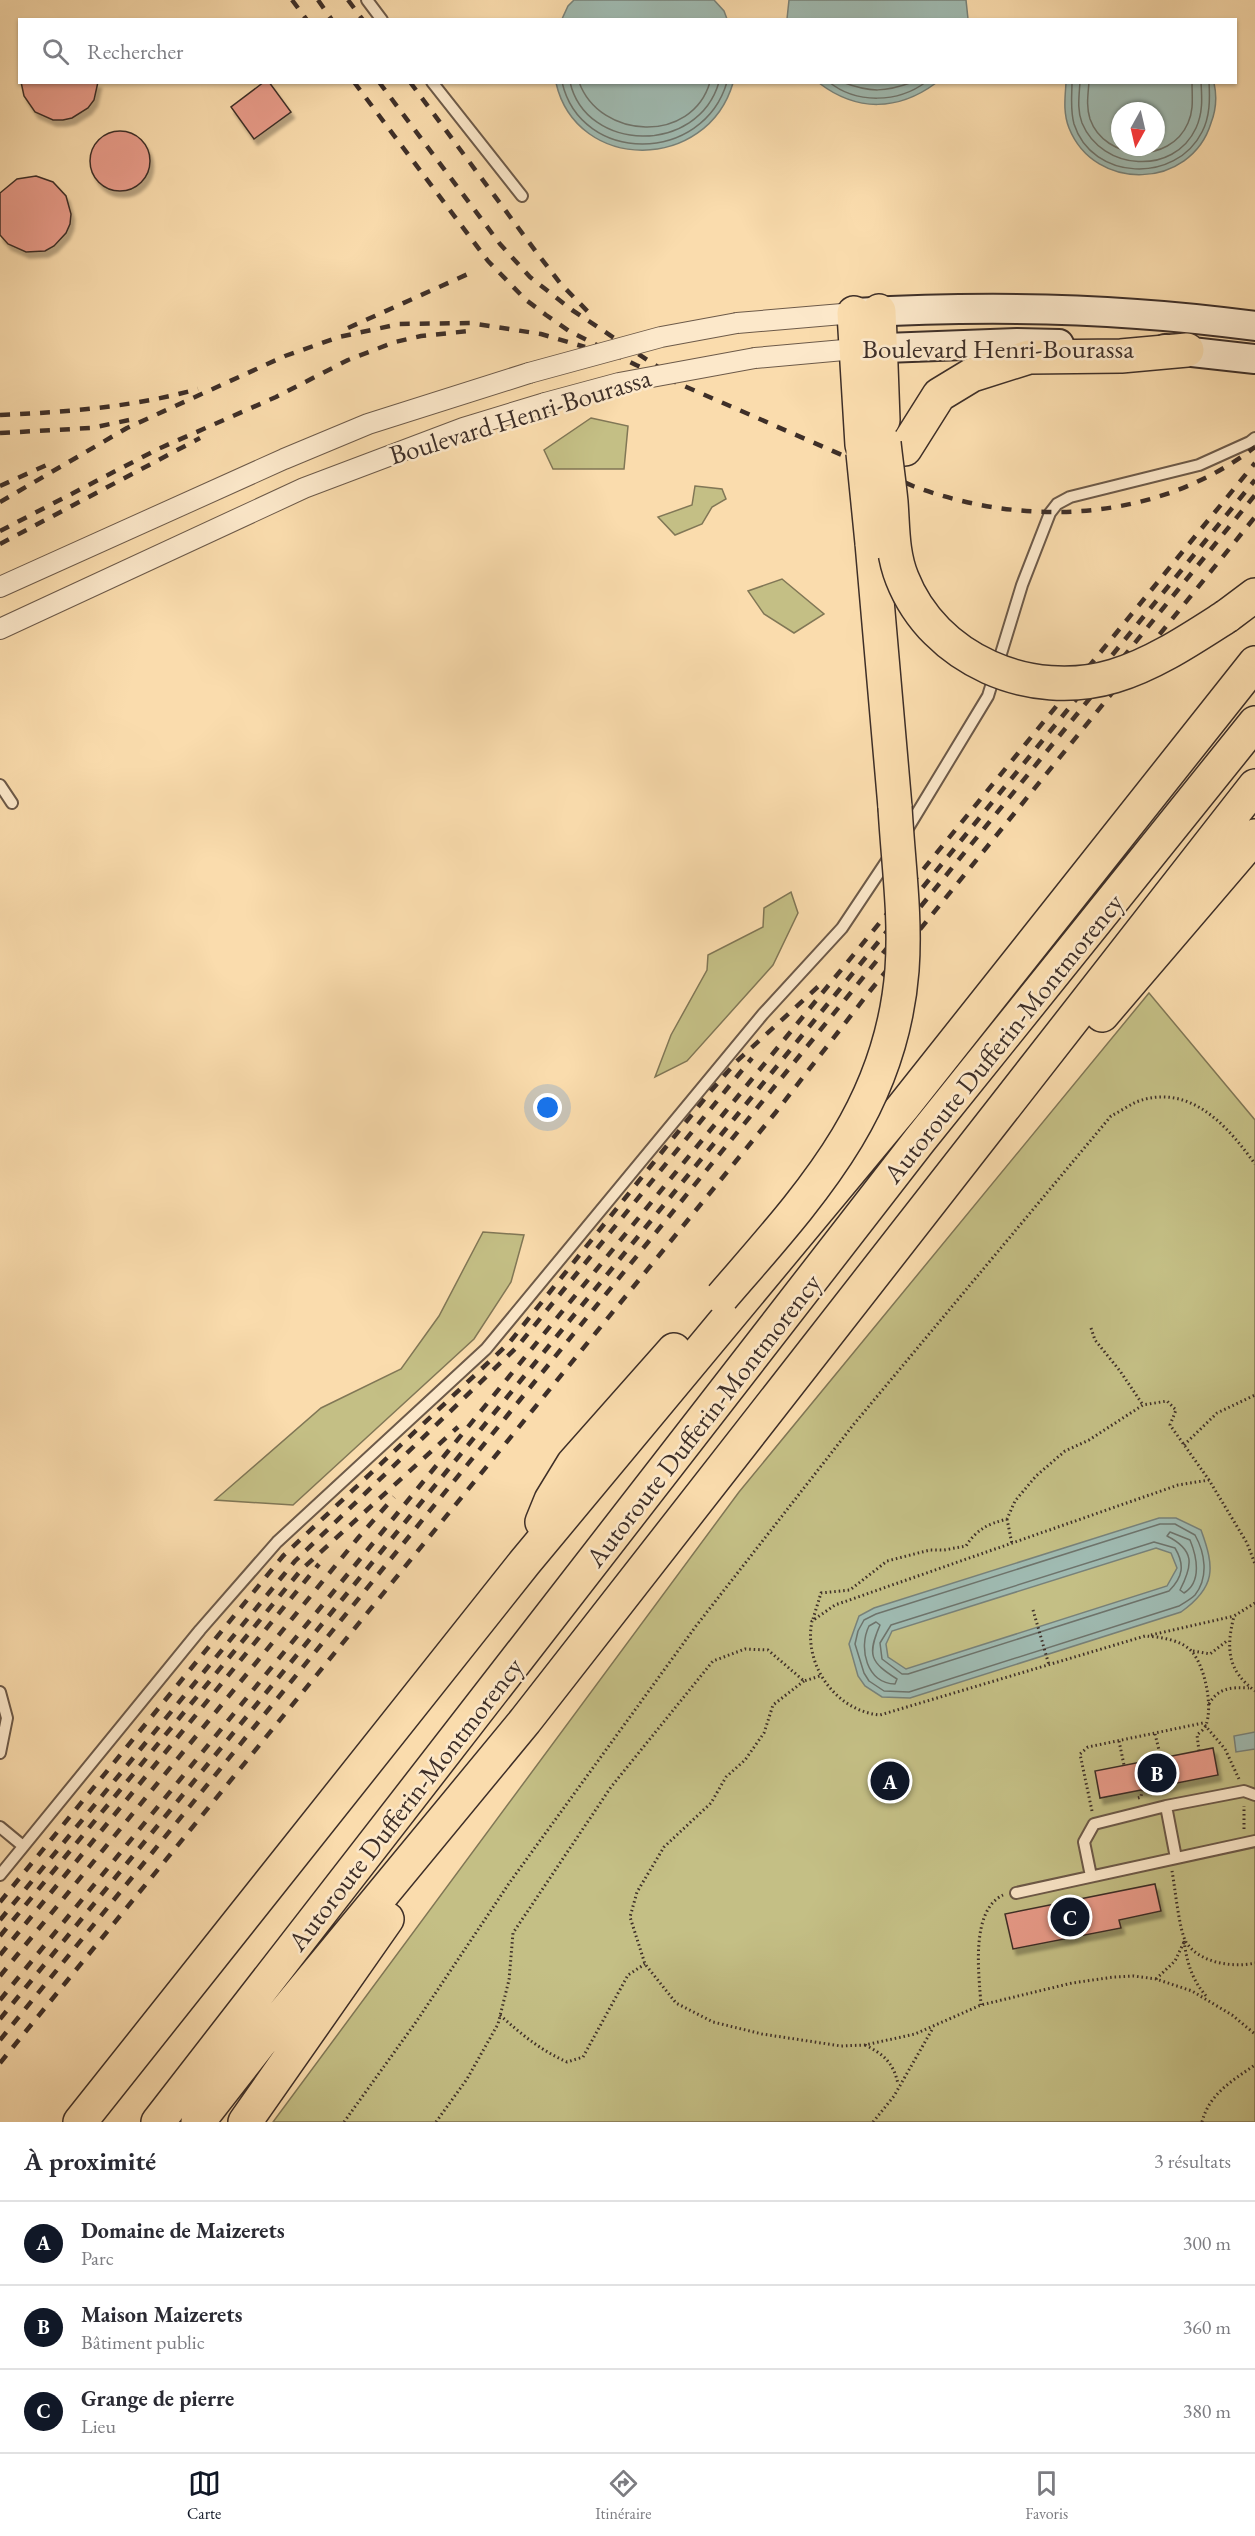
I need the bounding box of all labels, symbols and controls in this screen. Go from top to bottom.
search box [18,18,1237,84]
icon: search [39,35,72,68]
text: Rechercher [87,37,183,66]
north arrow [1111,102,1165,156]
street label: Boulevard Henri-Bourassa [862,331,1134,366]
street label: Boulevard Henri-Bourassa [385,359,655,472]
street label: Autoroute Dufferin-Montmorency [874,886,1131,1191]
your location [533,1093,562,1122]
street label: Autoroute Dufferin-Montmorency [577,1266,829,1575]
street label: Autoroute Dufferin-Montmorency [279,1650,531,1959]
pin: B [1138,1750,1176,1796]
pin: A [870,1758,910,1804]
pin: C [1050,1894,1090,1940]
text: À proximité [24,2144,156,2178]
text: 3 résultats [1154,2148,1231,2174]
text: Domaine de Maizerets [81,2216,285,2245]
text: A [36,2230,51,2256]
text: 300 m [1183,2230,1231,2256]
text: Parc [81,2245,114,2271]
text: Maison Maizerets [81,2300,242,2329]
text: B [37,2314,50,2340]
text: 360 m [1183,2314,1231,2340]
text: Bâtiment public [81,2329,205,2355]
text: Grange de pierre [81,2384,234,2413]
text: C [36,2398,51,2424]
text: 380 m [1183,2398,1231,2424]
text: Lieu [81,2413,116,2439]
tab: Carte [187,2467,221,2524]
tab: Itinéraire [595,2467,651,2524]
tab: Favoris [1025,2467,1068,2524]

